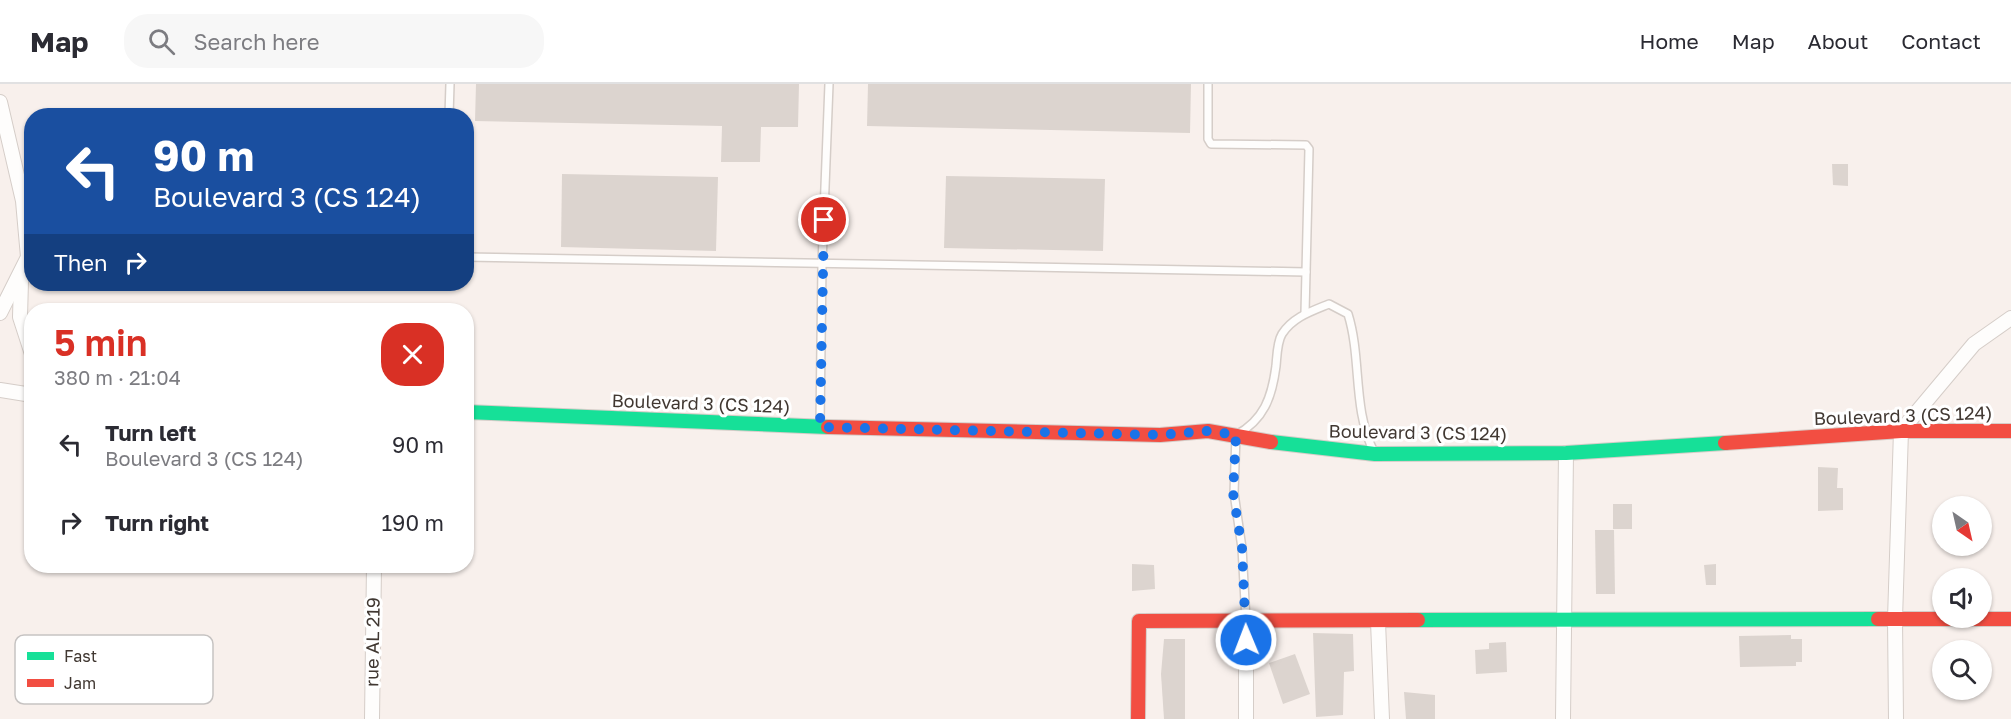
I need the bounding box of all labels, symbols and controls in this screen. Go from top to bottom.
search box [124,14,544,68]
text: Map [30,25,88,58]
icon: search [145,25,178,58]
text: Search here [193,28,319,55]
text: Home [1639,28,1699,54]
text: Map [1732,28,1775,54]
text: About [1808,28,1868,54]
text: Contact [1901,28,1981,54]
text: 90 m [153,130,254,180]
icon: left [54,132,132,210]
text: Boulevard 3 (CS 124) [153,181,421,213]
pin [798,194,849,245]
icon: arrive [807,203,840,236]
icon: right [119,246,152,279]
text: Then [54,249,107,276]
text: 5 min [54,321,148,364]
button: close [381,323,444,386]
text: 380 m · 21:04 [54,365,181,389]
street label: Boulevard 3 (CS 124) [611,389,791,417]
street label: Boulevard 3 (CS 124) [1813,401,1993,429]
text: Turn left [105,419,196,446]
street label: Boulevard 3 (CS 124) [1329,419,1508,445]
icon: left [54,428,87,461]
text: 90 m [392,431,444,458]
text: Boulevard 3 (CS 124) [105,446,304,470]
north arrow [1932,496,1992,556]
map controls [1932,496,1992,700]
icon: right [54,506,87,539]
text: Turn right [105,509,209,536]
text: 190 m [381,509,444,536]
button: sound [1932,568,1992,628]
street label: rue AL 219 [360,597,384,687]
position arrow [1214,608,1278,672]
legend [15,635,213,704]
button: search [1932,640,1992,700]
text: Fast [64,646,97,666]
text: Jam [64,673,96,693]

